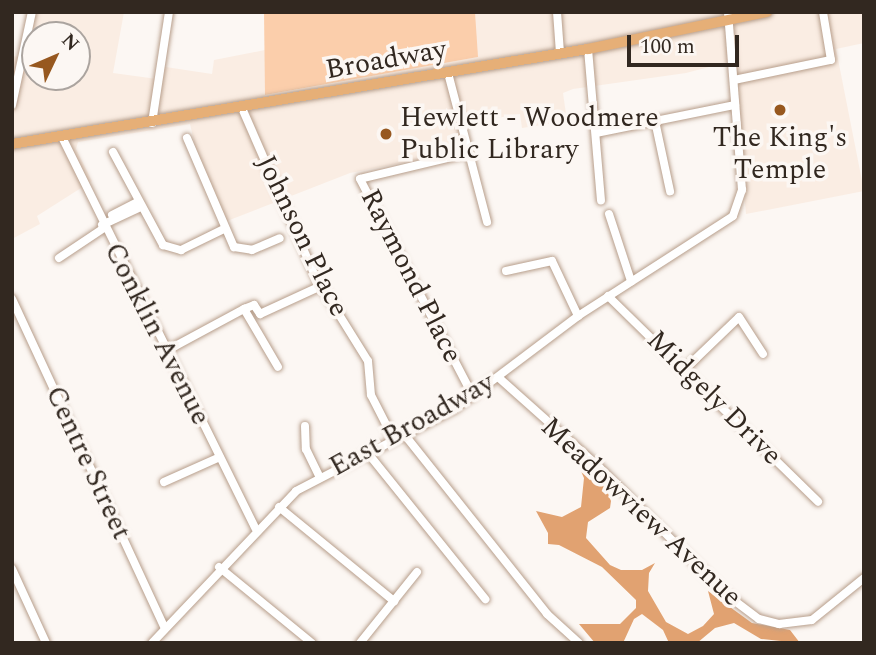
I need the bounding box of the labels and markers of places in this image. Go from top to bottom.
place label: Hewlett - Woodmere Public Library [400,101,659,167]
marker: The King's Temple [772,102,788,118]
place label: The King's Temple [713,121,847,187]
marker: Hewlett - Woodmere Public Library [378,126,394,142]

